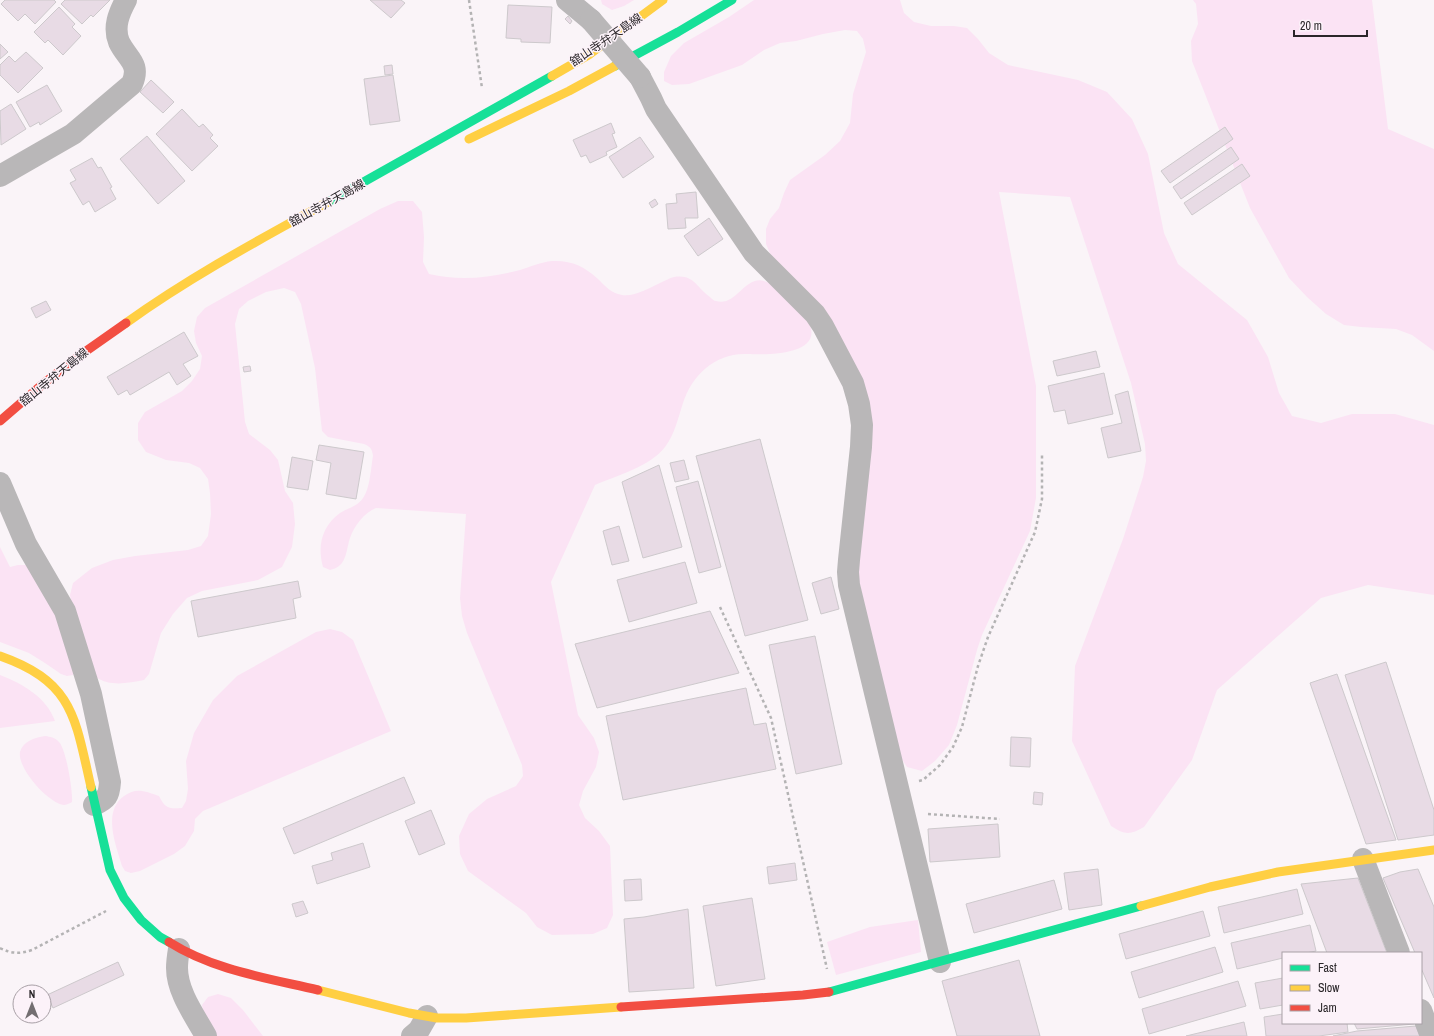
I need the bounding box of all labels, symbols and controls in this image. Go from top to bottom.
street label: 舘山寺弁天島線 [567,10,645,70]
scale bar [1294,12,1367,38]
text: 20 m [1300,18,1322,34]
street label: 舘山寺弁天島線 [286,176,368,230]
street label: 舘山寺弁天島線 [16,344,92,410]
legend [1282,952,1422,1024]
text: Fast [1318,960,1337,976]
text: Slow [1318,980,1340,996]
north arrow [12,984,52,1024]
text: N [29,987,35,1001]
text: Jam [1318,1000,1337,1016]

